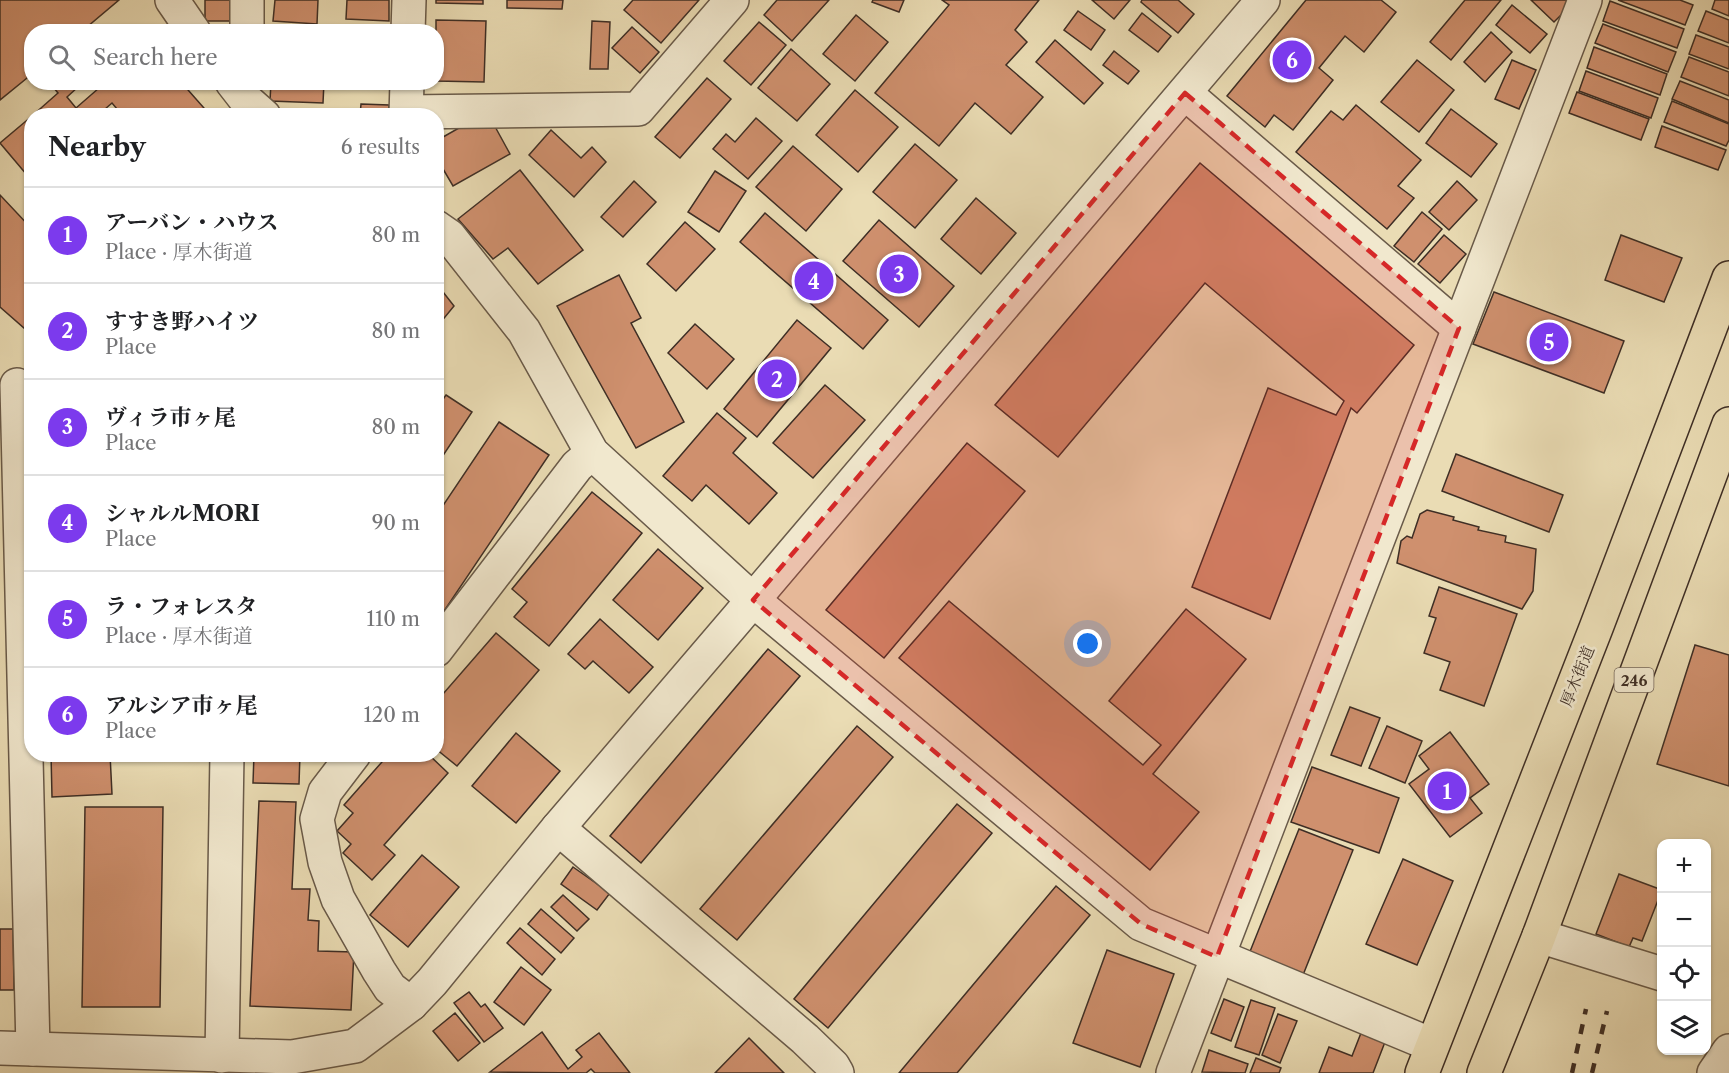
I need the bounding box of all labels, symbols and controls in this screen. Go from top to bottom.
search box [24,24,444,90]
pin: 6 [1272,38,1312,82]
icon: search [45,41,78,74]
text: Search here [93,44,218,71]
text: Nearby [48,131,146,163]
text: 6 results [341,135,420,159]
text: アーバン・ハウス [105,209,279,236]
text: 1 [63,223,72,247]
text: 80 m [372,223,420,247]
text: Place · 厚木街道 [105,240,253,264]
pin: 3 [880,252,918,296]
pin: 4 [794,258,834,304]
text: すすき野ハイツ [105,308,259,335]
text: 2 [62,319,73,343]
text: 80 m [372,319,420,343]
pin: 5 [1530,320,1568,364]
text: Place [105,335,156,359]
pin: 2 [758,356,796,401]
text: ヴィラ市ヶ尾 [105,404,236,431]
text: 3 [62,415,73,439]
text: 80 m [372,415,420,439]
text: Place [105,431,156,455]
text: シャルルMORI [105,500,260,527]
text: 4 [62,511,73,535]
text: 90 m [372,511,420,535]
text: Place [105,527,156,551]
text: ラ・フォレスタ [105,593,257,620]
text: 5 [62,607,73,631]
text: 110 m [367,607,420,631]
text: Place · 厚木街道 [105,624,253,648]
your location [1073,629,1102,658]
street label: 厚木街道 [1556,643,1598,709]
road number: 246 [1614,668,1654,692]
text: アルシア市ヶ尾 [105,692,258,719]
text: 6 [62,703,73,727]
text: 120 m [363,703,420,727]
text: Place [105,719,156,743]
pin: 1 [1428,768,1466,814]
map controls [1657,839,1711,1055]
button: + [1657,839,1711,893]
button: − [1657,893,1711,947]
button: locate [1657,947,1711,1001]
button: layers [1657,1001,1711,1055]

